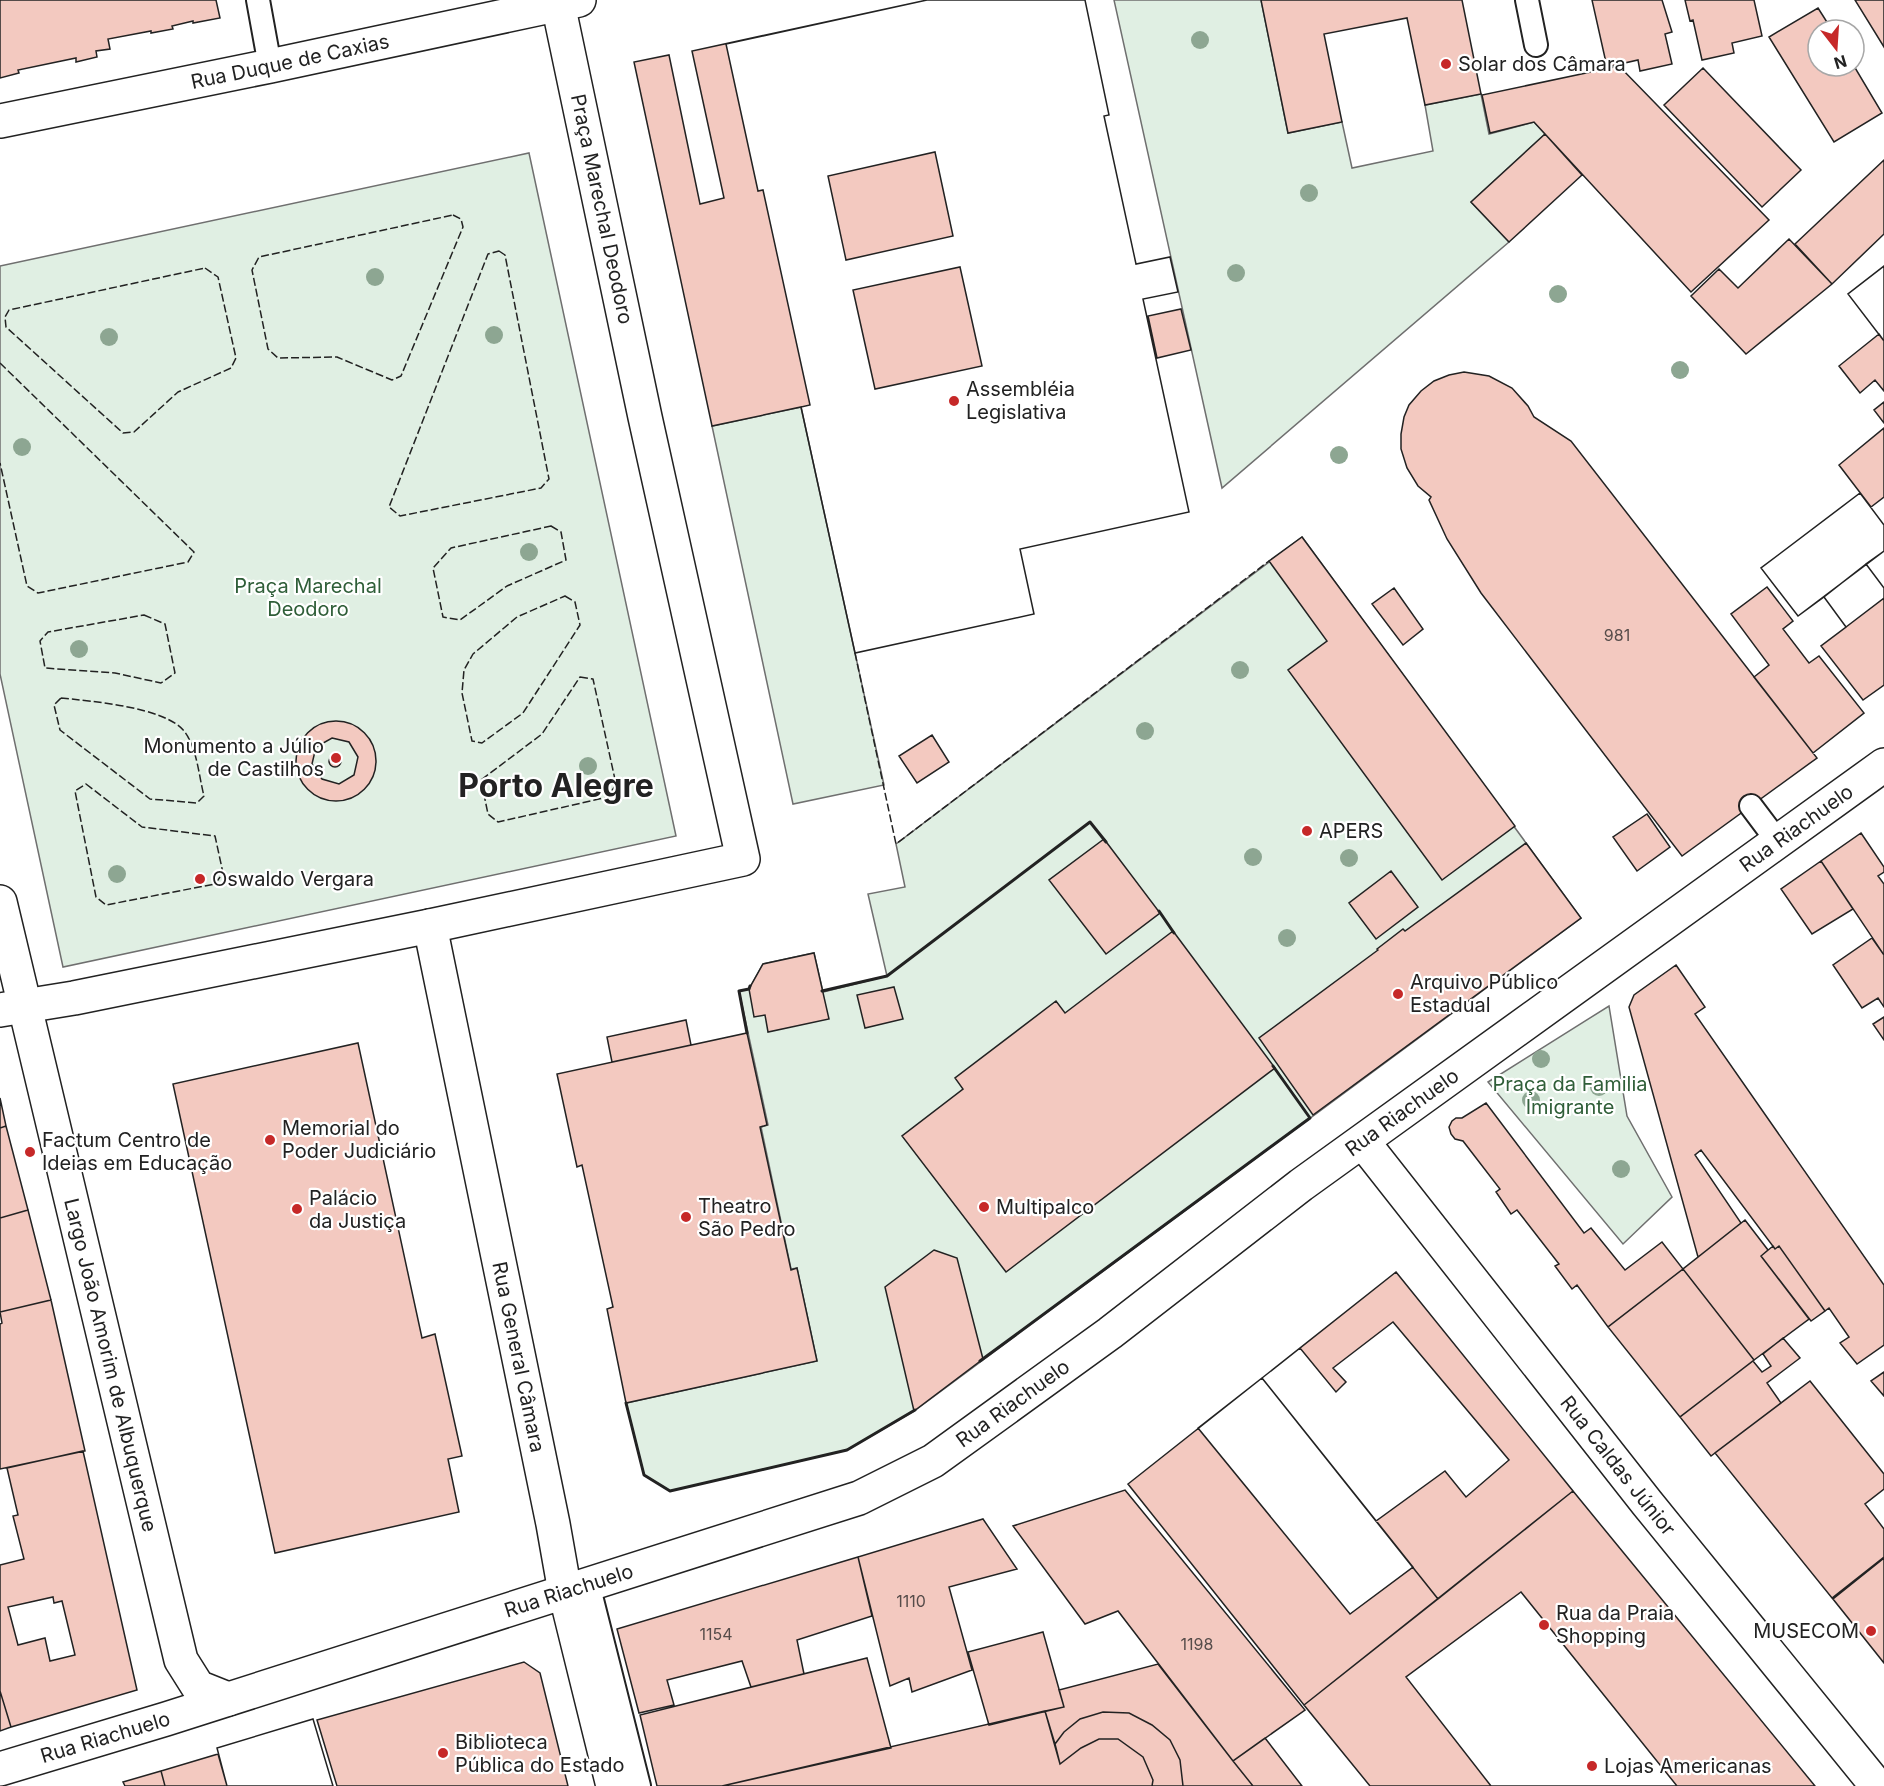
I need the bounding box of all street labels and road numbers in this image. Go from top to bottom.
street label: Rua Duque de Caxias [189,29,391,94]
street label: Praça Marechal Deodoro [566,92,638,326]
street label: Rua Riachuelo [1735,779,1858,877]
street label: Rua Riachuelo [1341,1063,1463,1161]
street label: Largo João Amorim de Albuquerque [59,1196,162,1534]
street label: Rua General Câmara [487,1259,550,1455]
street label: Rua Riachuelo [951,1354,1074,1452]
street label: Rua Caldas Júnior [1555,1391,1681,1541]
street label: Rua Riachuelo [501,1559,636,1622]
street label: Rua Riachuelo [38,1706,173,1768]

